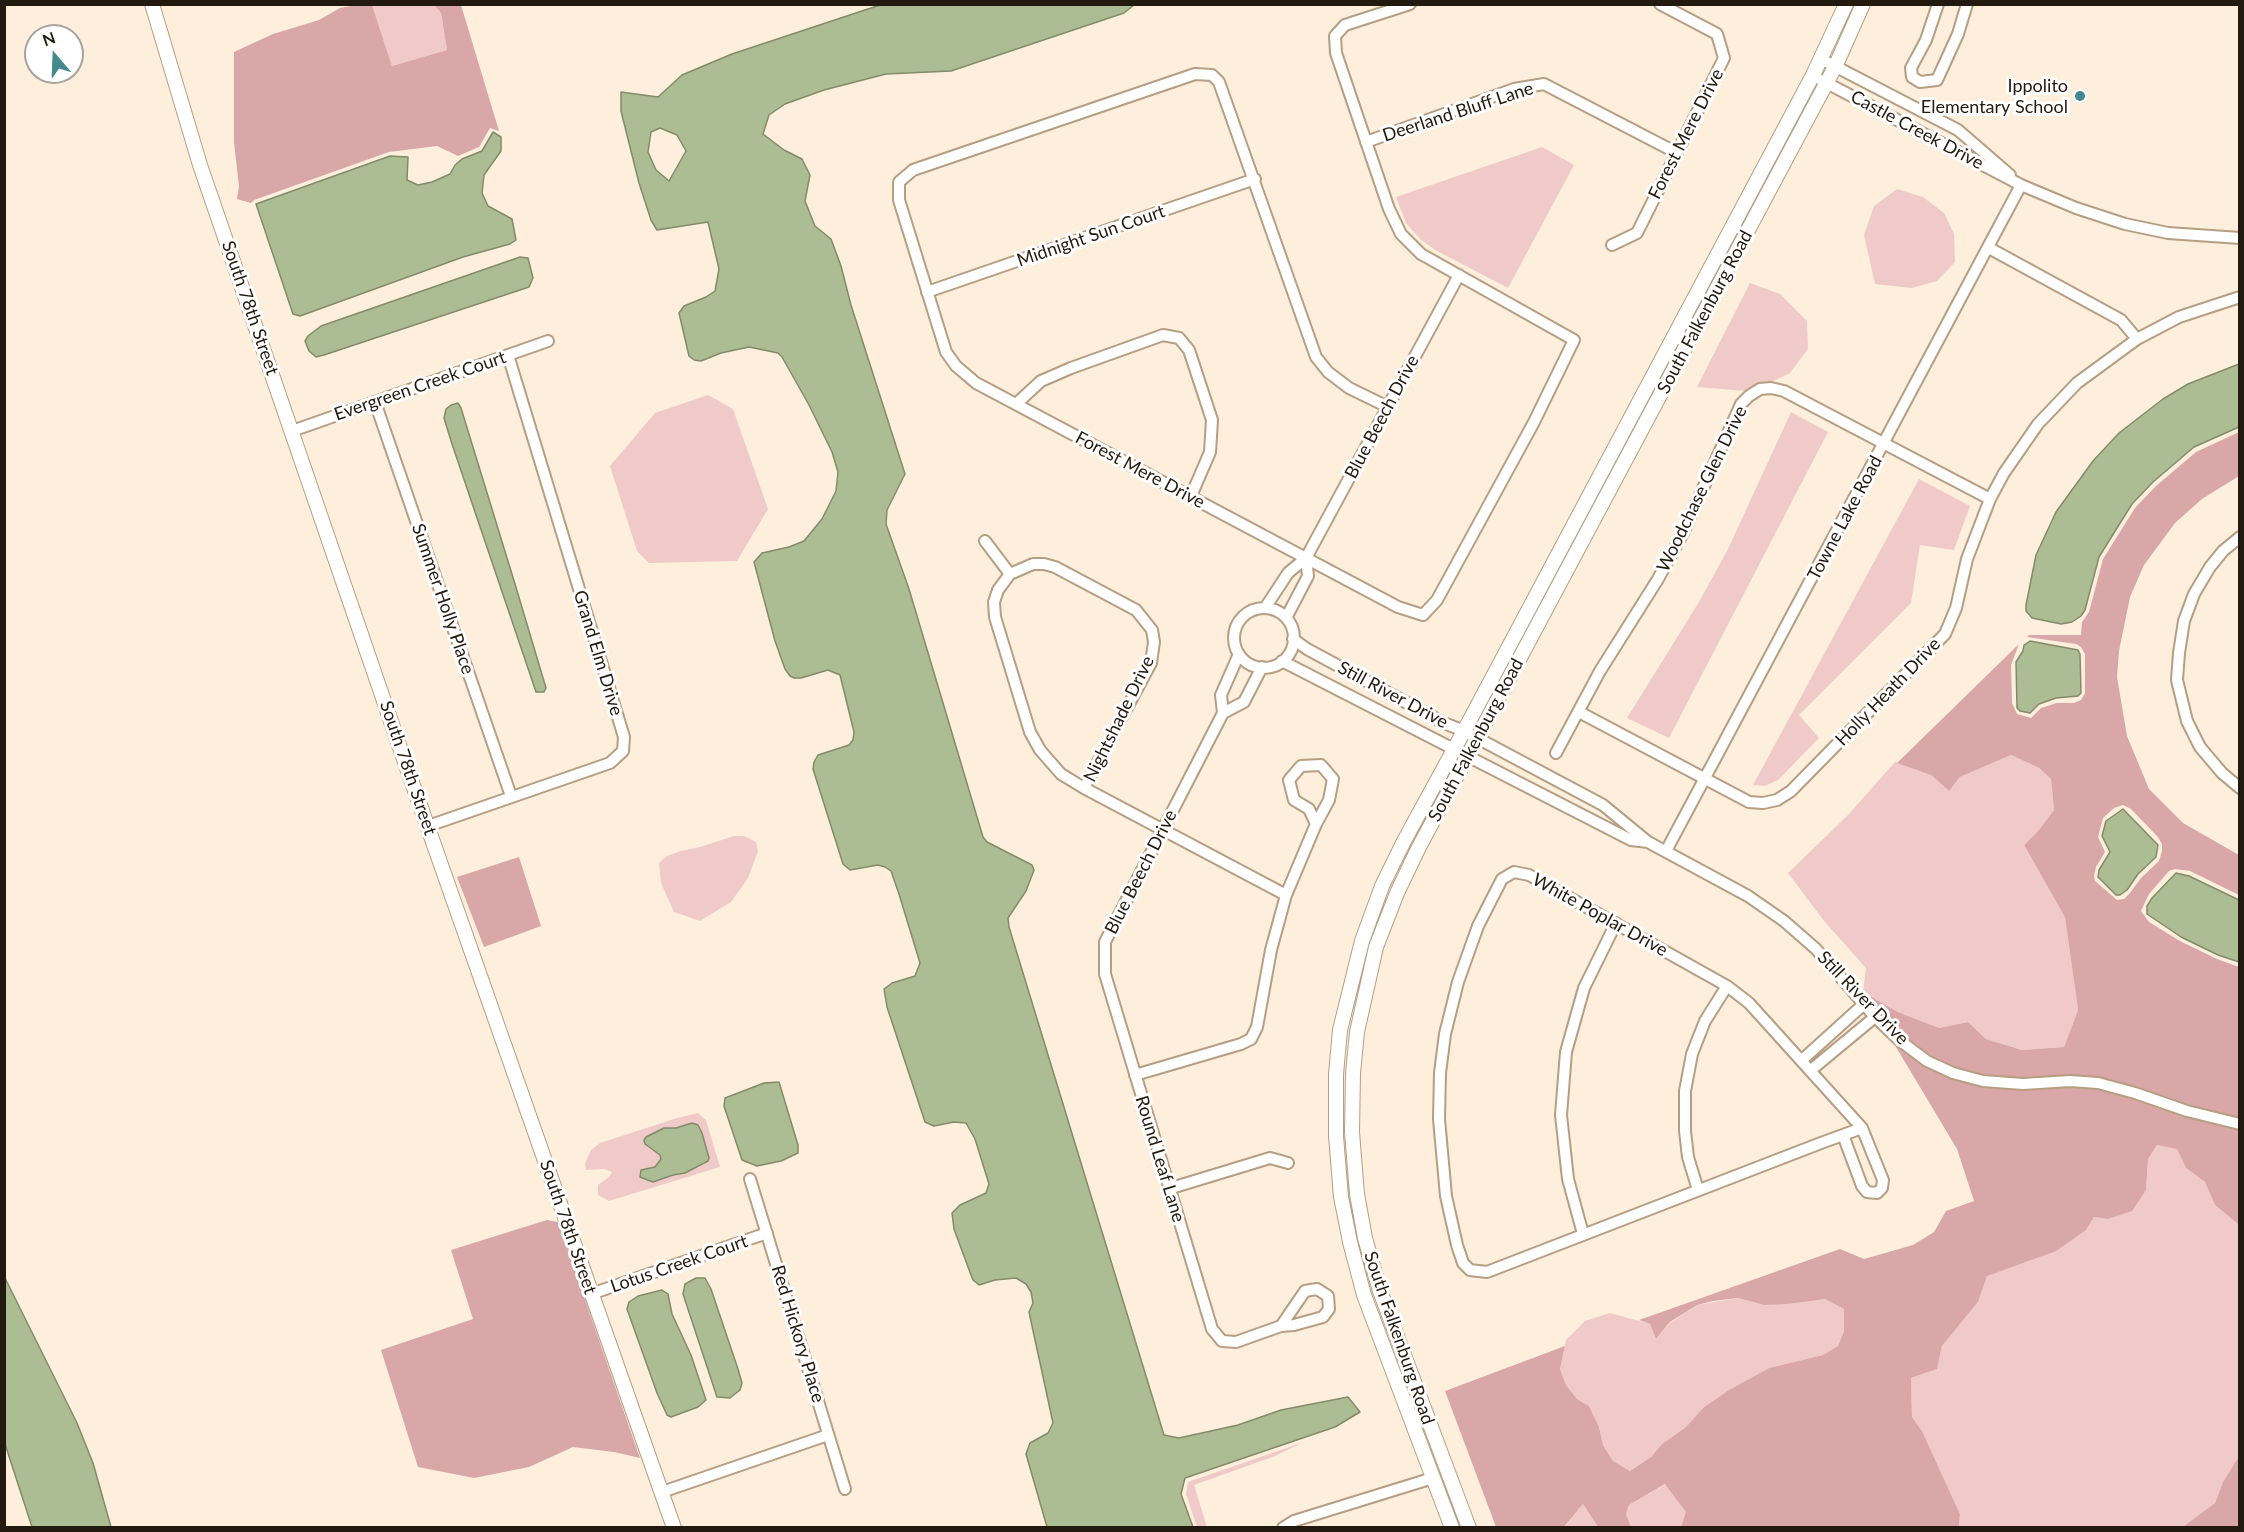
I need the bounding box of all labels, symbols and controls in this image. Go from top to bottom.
north arrow [24,24,84,84]
text: N [40,27,58,49]
street label: Forest Mere Drive [1644,65,1728,203]
place label: Ippolito Elementary School [1921,75,2068,118]
street label: Deerland Bluff Lane [1380,77,1536,147]
street label: Castle Creek Drive [1847,86,1987,174]
marker: Ippolito Elementary School [2073,89,2087,103]
street label: Midnight Sun Court [1014,201,1168,271]
street label: South Falkenburg Road [1653,227,1757,397]
street label: South 78th Street [217,238,283,378]
street label: Evergreen Creek Court [331,346,509,426]
street label: Blue Beech Drive [1340,352,1424,482]
street label: Woodchase Glen Drive [1652,402,1752,576]
street label: Forest Mere Drive [1072,427,1208,513]
street label: Towne Lake Road [1803,452,1887,584]
street label: Summer Holly Place [407,521,479,677]
street label: Grand Elm Drive [569,588,627,718]
street label: Holly Heath Drive [1831,633,1945,751]
street label: Nightshade Drive [1079,652,1159,786]
street label: South Falkenburg Road [1424,655,1528,825]
street label: Still River Drive [1334,657,1452,733]
street label: South 78th Street [375,698,441,838]
street label: Blue Beech Drive [1100,806,1182,938]
street label: White Poplar Drive [1529,869,1671,961]
street label: Still River Drive [1813,947,1913,1049]
street label: Round Leaf Lane [1130,1093,1190,1225]
street label: South 78th Street [535,1157,601,1297]
street label: Lotus Creek Court [608,1230,750,1298]
street label: South Falkenburg Road [1359,1249,1439,1427]
street label: Red Hickory Place [767,1263,829,1405]

